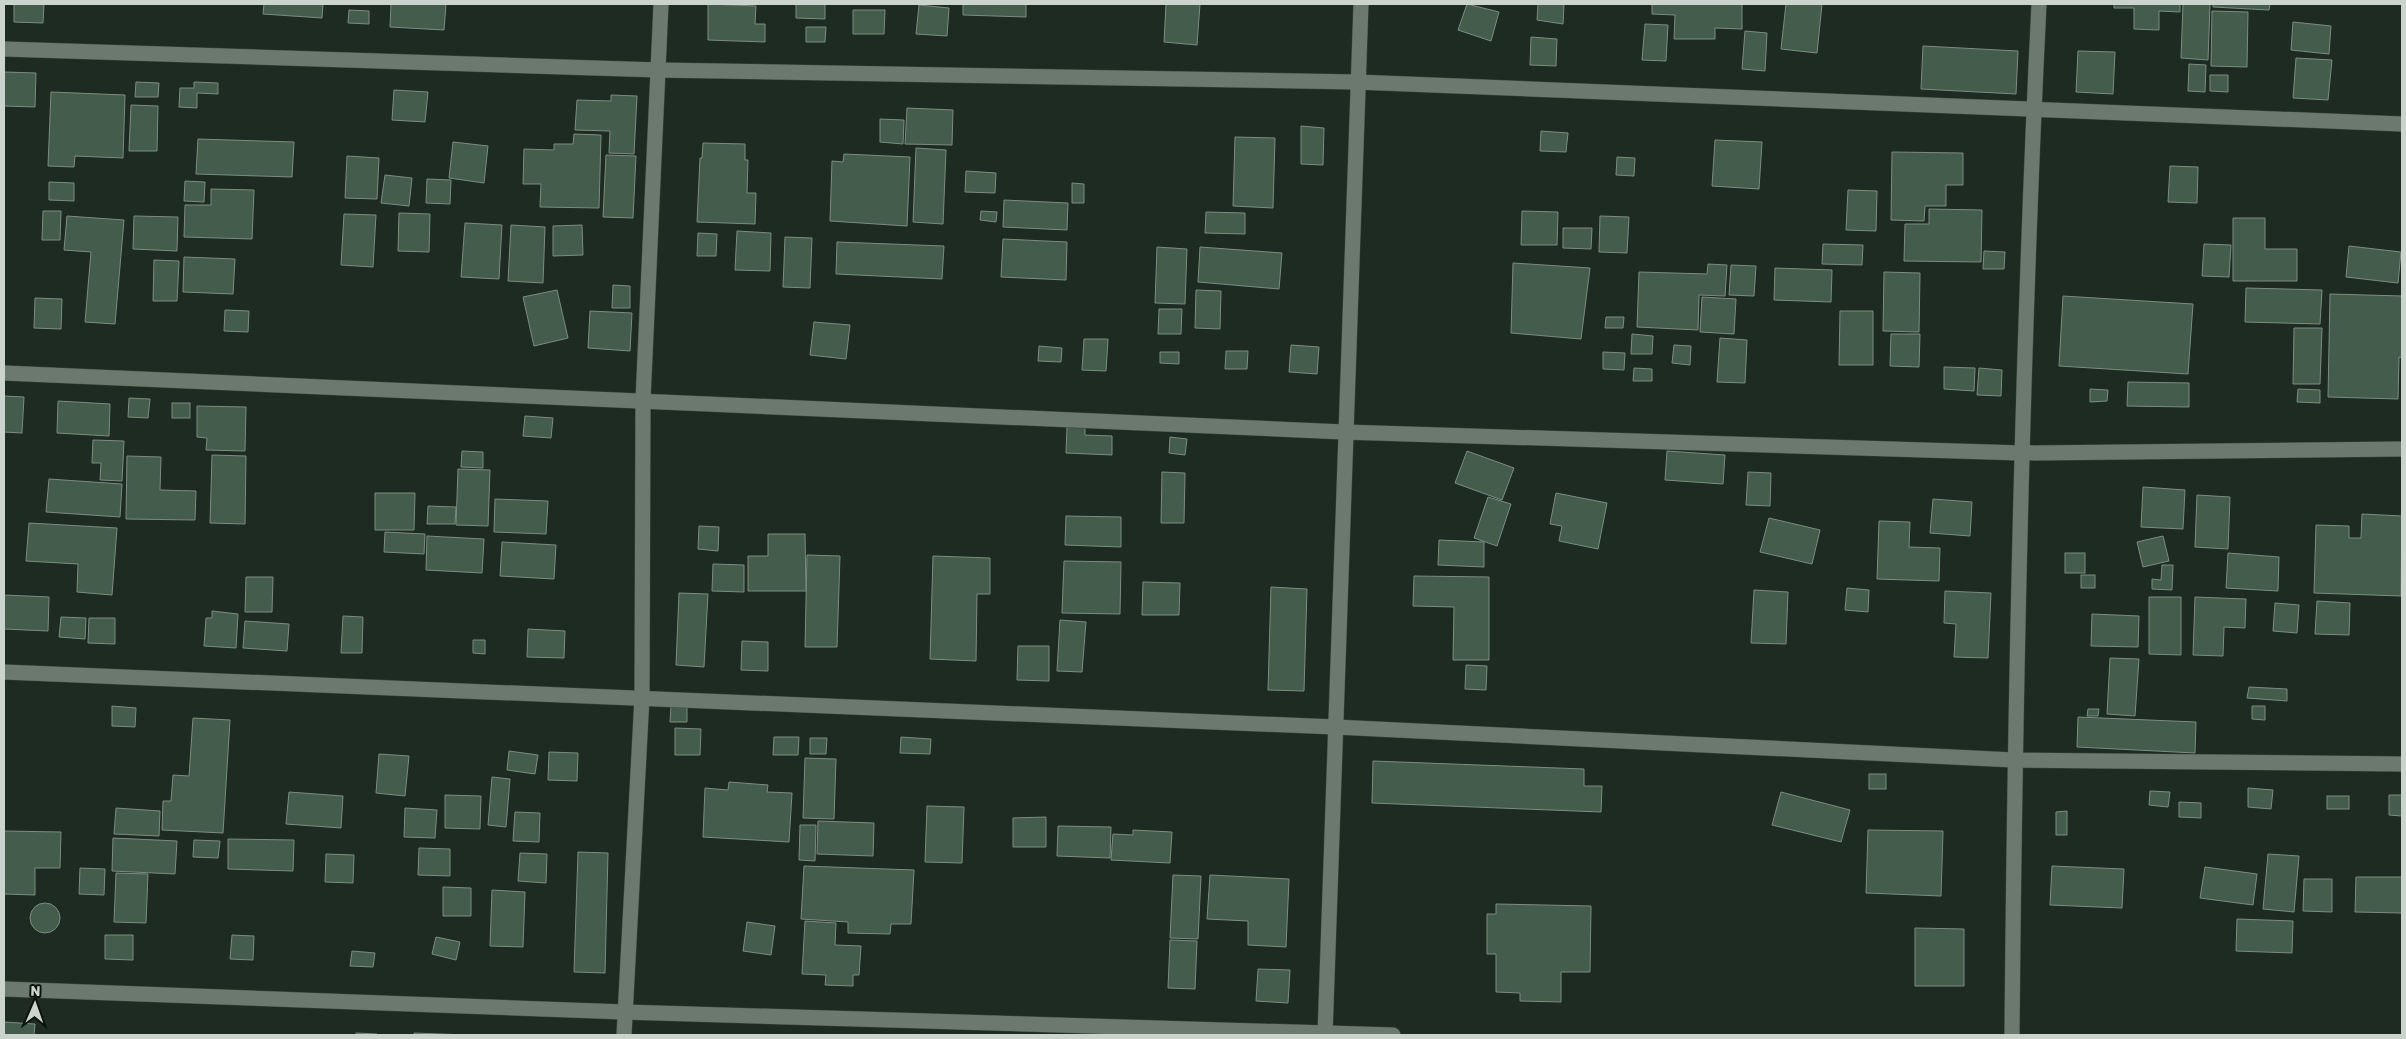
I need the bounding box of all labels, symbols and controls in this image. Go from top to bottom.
north arrow [10,979,60,1029]
text: N [30,983,41,1000]

